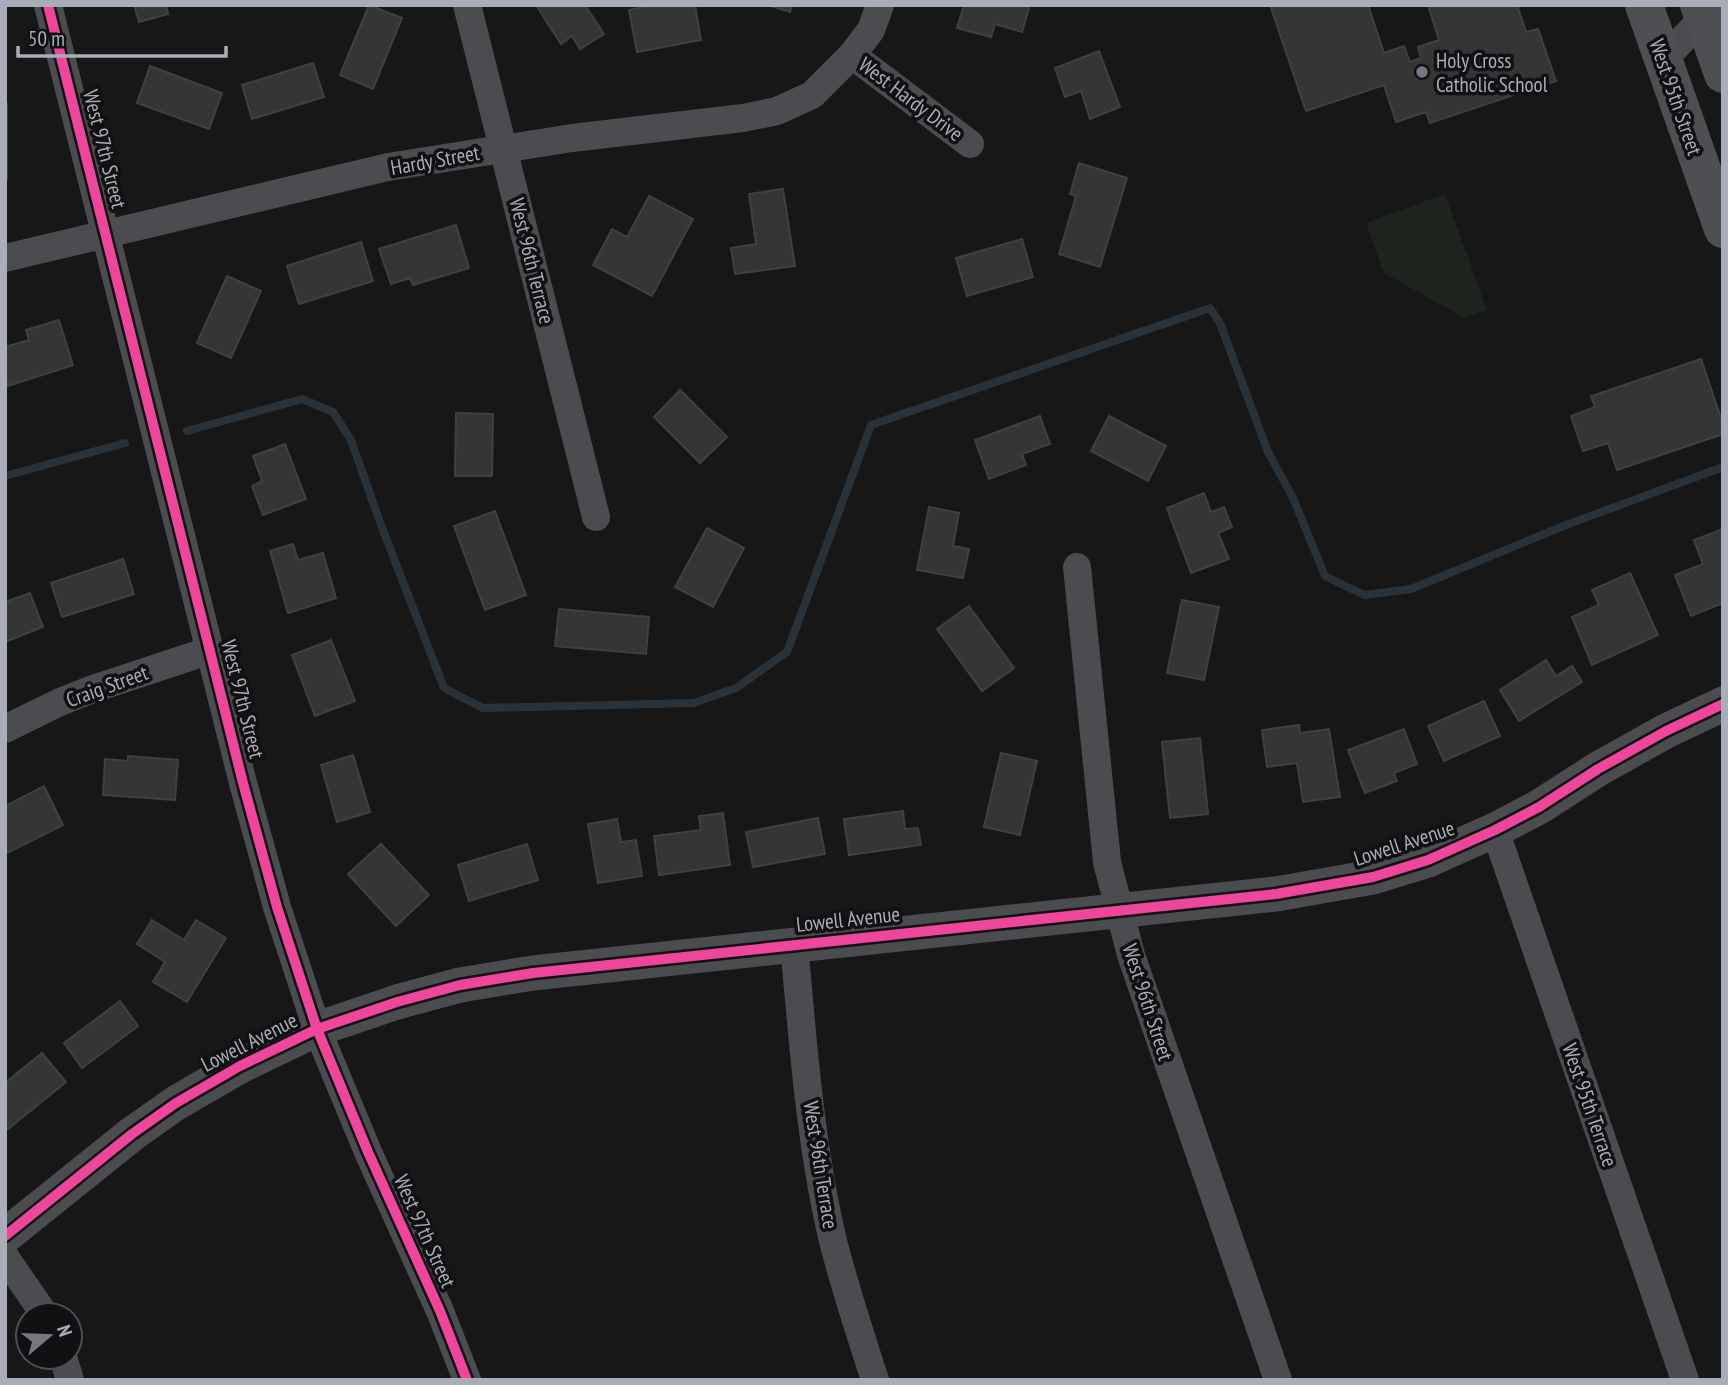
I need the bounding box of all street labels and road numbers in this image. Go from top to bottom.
street label: West 95th Street [1644,35,1709,159]
street label: West Hardy Drive [853,51,969,147]
street label: West 97th Street [77,87,133,211]
street label: Hardy Street [388,139,482,181]
street label: West 96th Terrace [503,195,561,327]
street label: West 97th Street [215,637,271,761]
street label: Craig Street [62,659,152,713]
street label: Lowell Avenue [1350,814,1458,872]
street label: Lowell Avenue [795,900,901,938]
street label: West 96th Street [1116,940,1180,1064]
street label: Lowell Avenue [196,1006,302,1078]
street label: West 95th Terrace [1556,1040,1624,1170]
street label: West 96th Terrace [798,1099,844,1231]
street label: West 97th Street [388,1170,462,1292]

